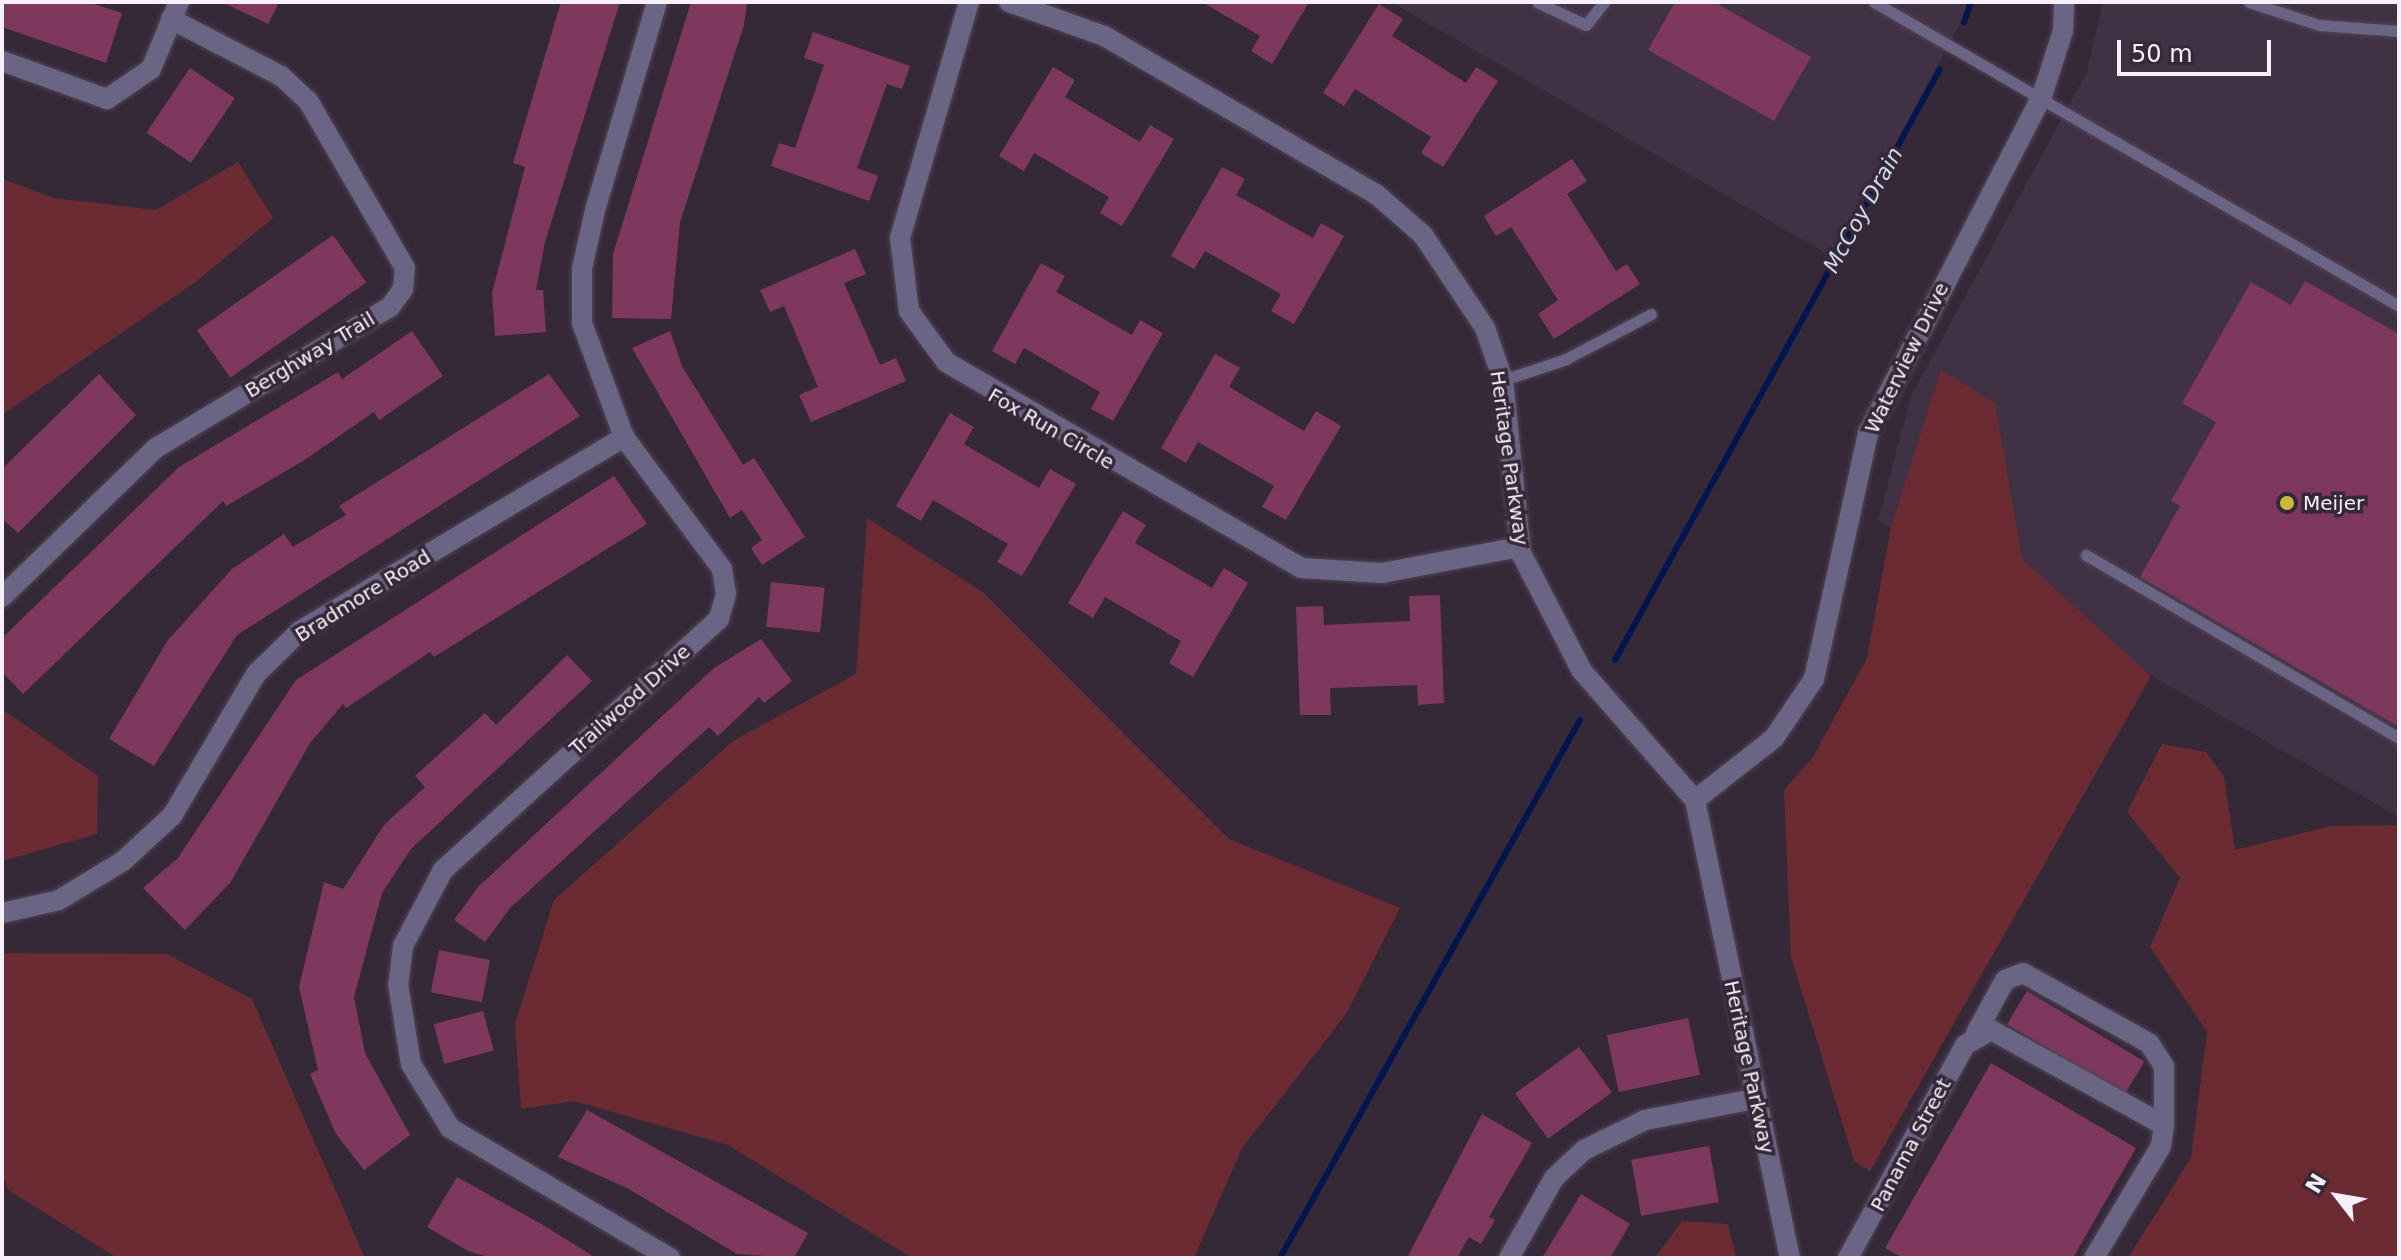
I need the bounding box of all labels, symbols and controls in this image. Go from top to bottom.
scale bar [2121,24,2275,74]
text: 50 m [2131,40,2193,68]
water label: McCoy Drain [1818,143,1908,277]
street label: Waterview Drive [1860,279,1954,437]
street label: Berghway Trail [241,307,379,403]
street label: Heritage Parkway [1485,369,1533,547]
street label: Fox Run Circle [984,383,1118,475]
place label: Meijer [2303,491,2364,515]
marker: Meijer [2278,494,2296,512]
street label: Bradmore Road [291,545,435,647]
street label: Trailwood Drive [565,640,695,760]
street label: Heritage Parkway [1719,978,1779,1156]
street label: Panama Street [1866,1074,1956,1216]
north arrow [2297,1156,2377,1236]
text: N [2301,1169,2331,1198]

